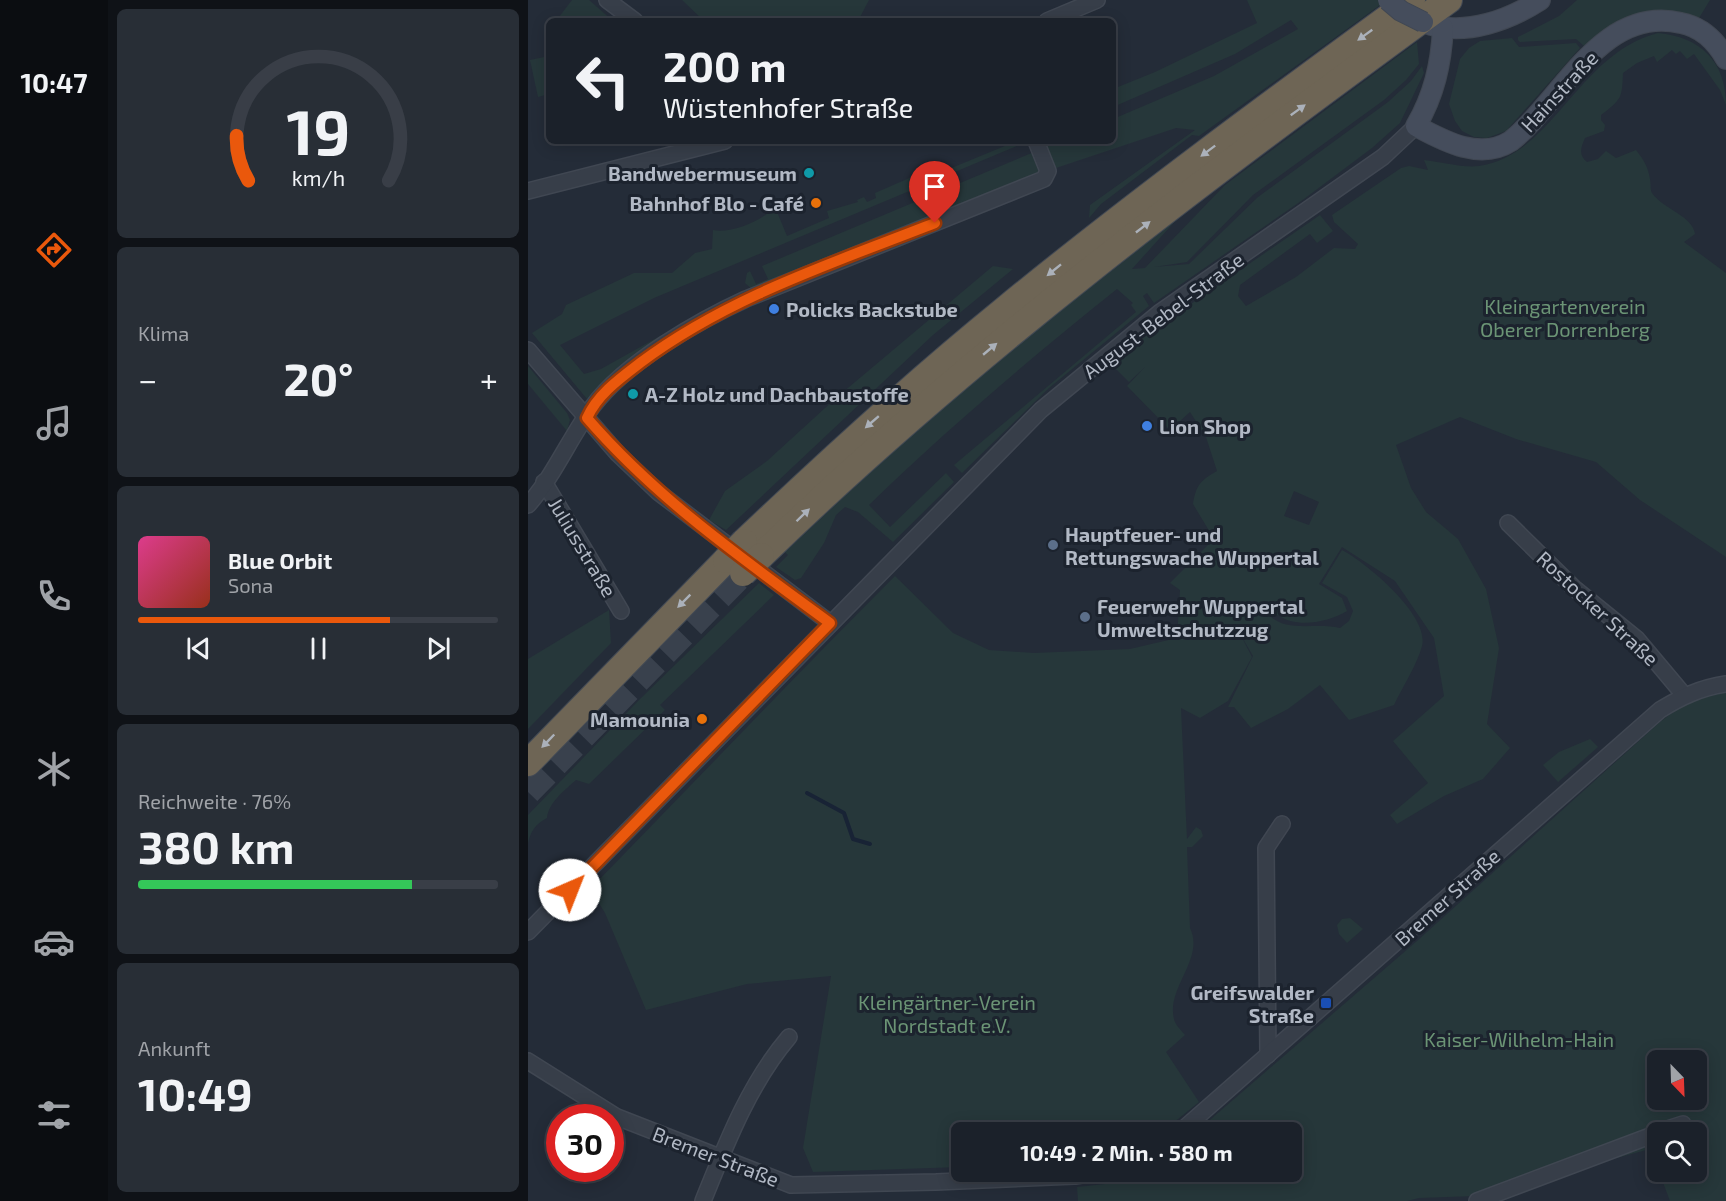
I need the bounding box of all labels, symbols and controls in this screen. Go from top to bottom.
one-way arrow [1357,28,1372,40]
text: 200 m [663,40,786,90]
icon: left [564,42,642,120]
street label: Hainstraße [1515,46,1603,136]
text: 10:47 [20,66,88,98]
text: Wüstenhofer Straße [663,91,913,123]
text: 19 [286,93,350,168]
one-way arrow [1290,104,1306,116]
one-way arrow [1200,144,1215,156]
place label: Bandwebermuseum [608,161,797,185]
pin [909,161,960,223]
text: km/h [291,165,345,190]
marker: Bandwebermuseum [802,166,816,180]
icon: arrive [918,170,951,203]
place label: Bahnhof Blo - Café [629,191,804,215]
marker: Bahnhof Blo - Café [809,196,823,210]
one-way arrow [1135,222,1150,234]
icon: directions [33,229,75,271]
street label: August-Bebel-Straße [1078,247,1248,383]
one-way arrow [1046,263,1061,275]
park label: Kleingartenverein Oberer Dorrenberg [1480,294,1650,341]
place label: Policks Backstube [786,297,958,321]
marker: Policks Backstube [767,302,781,316]
text: Klima [138,321,189,345]
one-way arrow [982,343,997,356]
text: 20° [284,351,354,405]
text: − [138,359,157,399]
text: + [480,359,498,399]
place label: A-Z Holz und Dachbaustoffe [645,382,909,406]
marker: A-Z Holz und Dachbaustoffe [626,387,640,401]
icon: music [33,402,75,444]
place label: Lion Shop [1159,414,1251,438]
one-way arrow [865,415,880,428]
marker: Lion Shop [1140,419,1154,433]
street label: Juliusstraße [544,493,622,601]
one-way arrow [796,508,811,522]
place label: Hauptfeuer- und Rettungswache Wuppertal [1065,522,1319,569]
marker: Hauptfeuer- und Rettungswache Wuppertal [1046,538,1060,552]
street label: Rostocker Straße [1532,546,1664,670]
text: Blue Orbit [228,547,332,573]
text: Sona [228,573,273,597]
icon: phone [33,575,75,617]
one-way arrow [678,594,692,608]
place label: Feuerwehr Wuppertal Umweltschutzzug [1097,594,1305,641]
marker: Feuerwehr Wuppertal Umweltschutzzug [1078,610,1092,624]
icon: previous [182,632,215,665]
icon: pause [302,632,335,665]
icon: next [422,632,455,665]
place label: Mamounia [590,707,690,731]
marker: Mamounia [695,712,709,726]
one-way arrow [542,734,556,748]
icon: climate [33,748,75,790]
text: Reichweite · 76% [138,789,291,813]
text: 380 km [138,819,294,873]
street label: Bremer Straße [1389,844,1505,950]
position arrow [538,858,602,922]
icon: car [33,921,75,963]
place label: Greifswalder Straße [1191,980,1314,1027]
park label: Kleingärtner-Verein Nordstadt e.V. [858,990,1036,1037]
marker: Greifswalder Straße [1319,996,1333,1010]
park label: Kaiser-Wilhelm-Hain [1424,1027,1614,1051]
text: Ankunft [138,1036,210,1060]
north arrow [1647,1050,1707,1110]
map controls [1647,1050,1707,1182]
text: 10:49 [138,1066,253,1120]
icon: filters [33,1094,75,1136]
speed limit sign: 30 [546,1104,624,1182]
street label: Bremer Straße [650,1121,782,1191]
button: search [1647,1122,1707,1182]
text: 10:49 · 2 Min. · 580 m [1020,1139,1233,1165]

